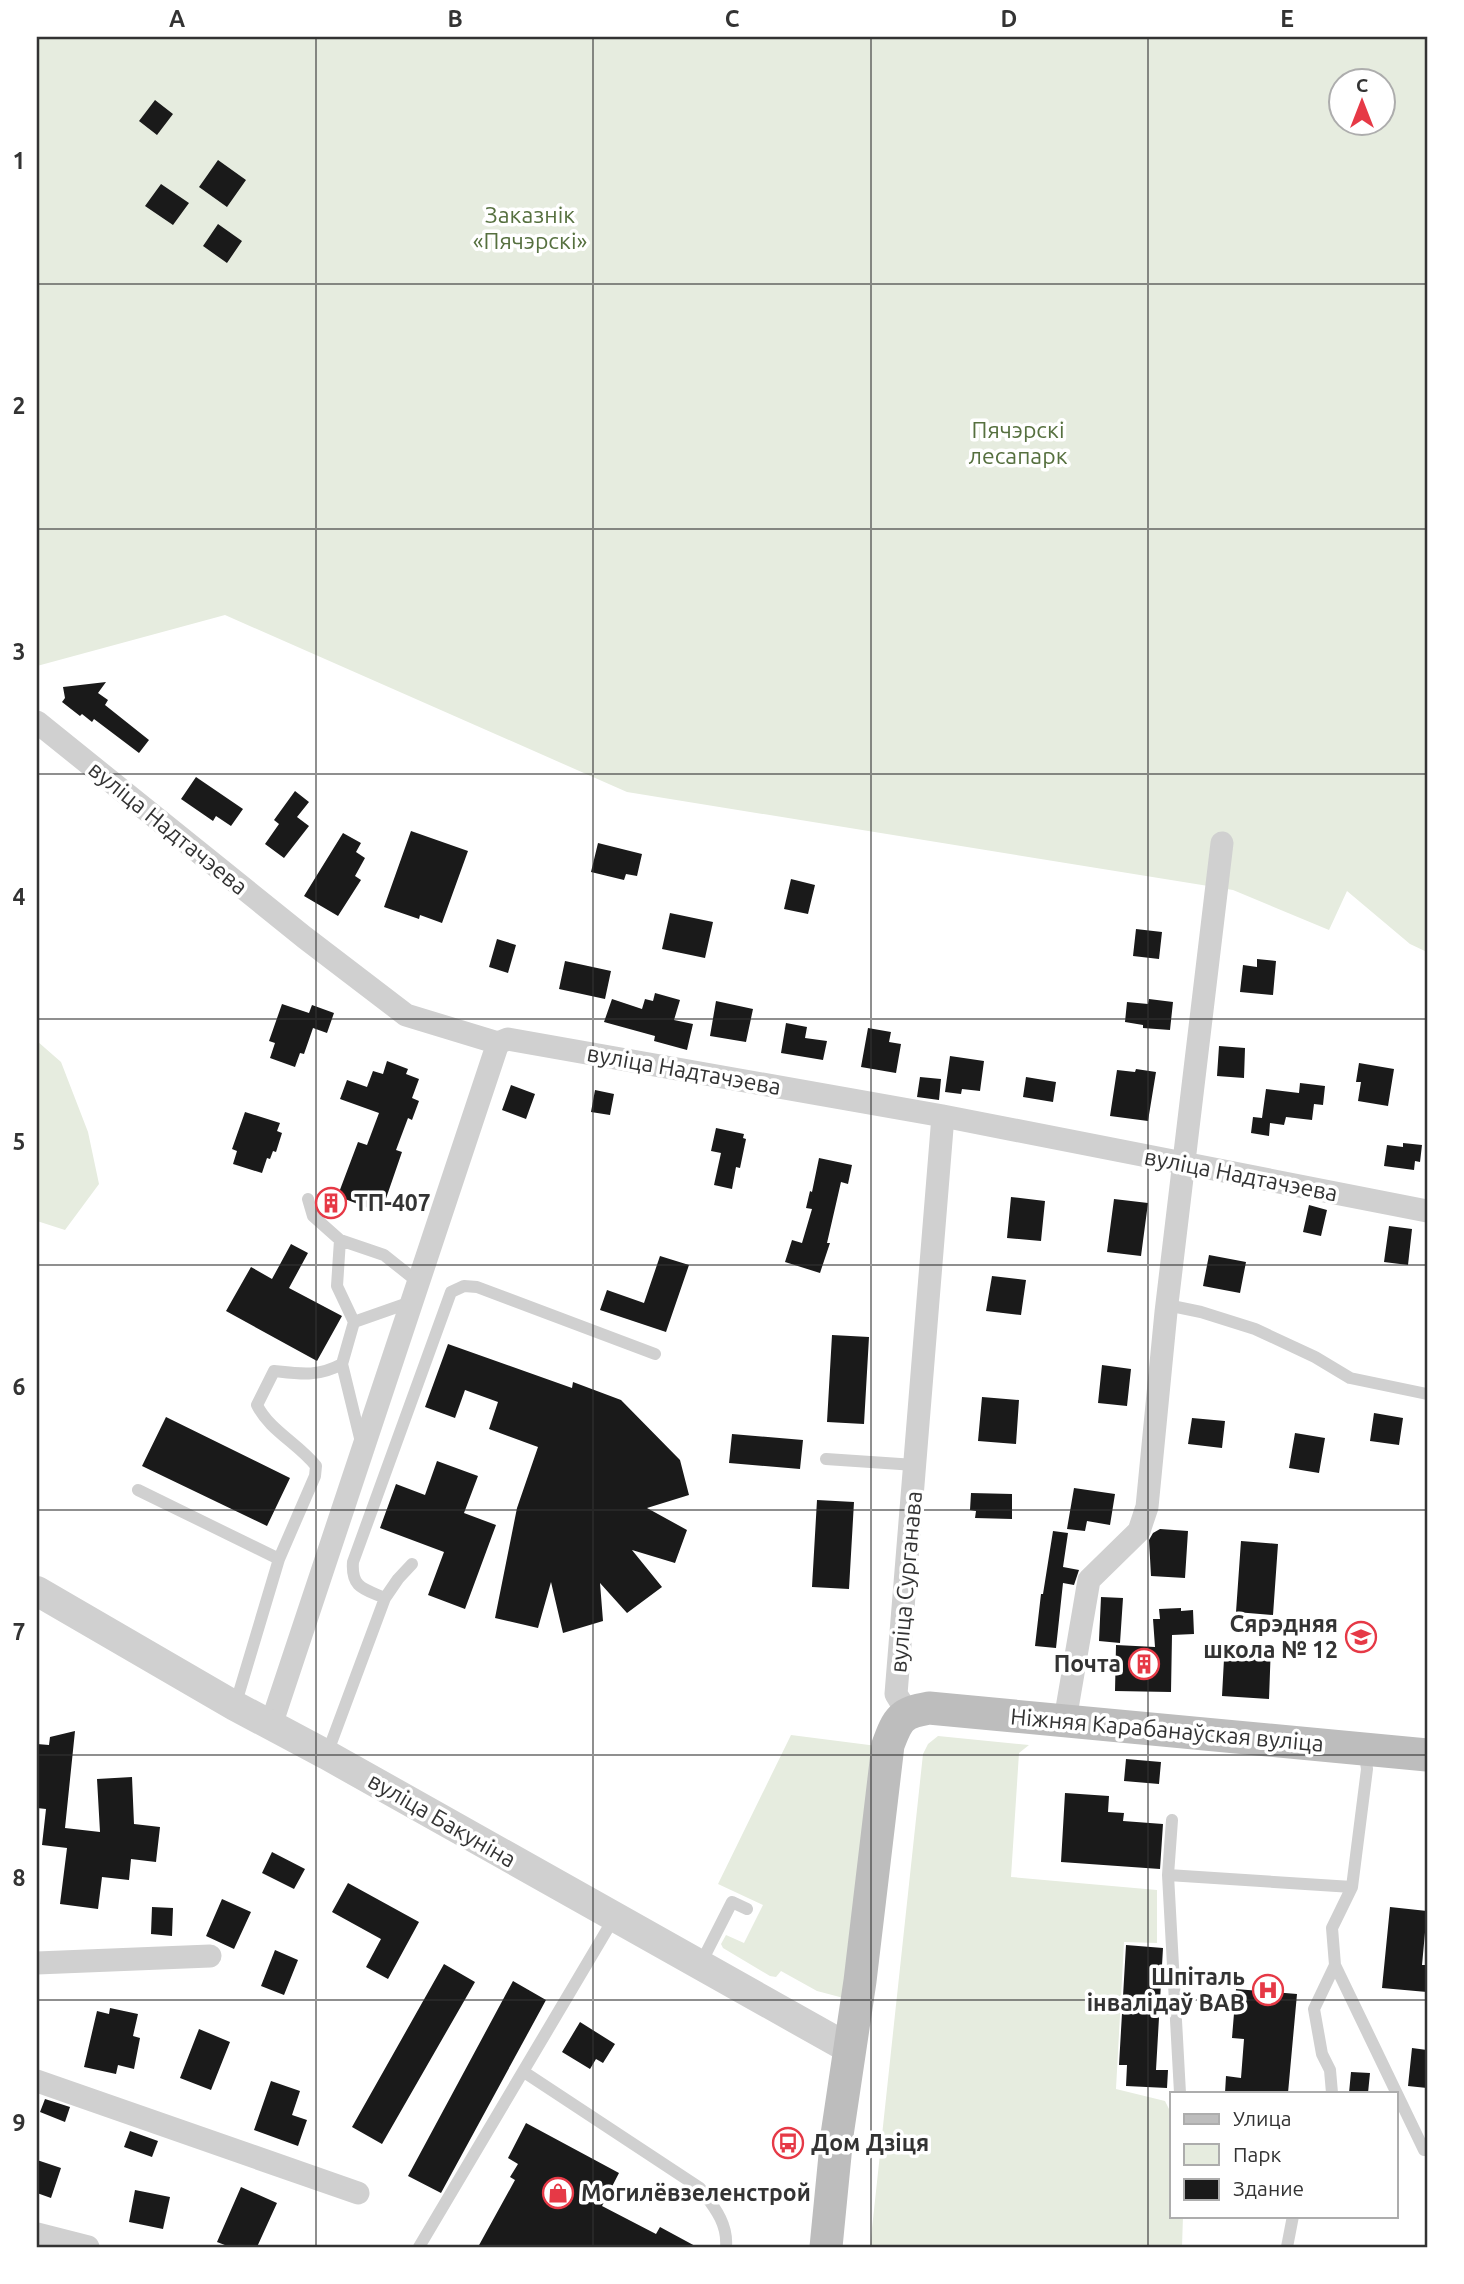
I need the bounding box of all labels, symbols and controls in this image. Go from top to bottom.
text: A [169,6,185,31]
text: B [447,6,463,31]
text: C [725,6,740,31]
text: D [1001,6,1017,31]
text: E [1280,6,1294,31]
north arrow [1328,66,1398,136]
text: С [1356,74,1368,96]
text: 1 [13,148,25,173]
park label: Заказнік «Пячэрскі» [473,202,587,253]
text: 2 [13,393,25,418]
park label: Пячэрскі лесапарк [969,417,1068,468]
text: 3 [13,639,25,664]
street label: вуліца Надтачэева [84,756,253,899]
text: 4 [13,884,26,909]
street label: вуліца Надтачэева [585,1040,783,1099]
text: 5 [13,1129,25,1154]
street label: вуліца Надтачэева [1142,1143,1340,1206]
building icon: ТП-407 [314,1186,348,1220]
place label: ТП-407 [354,1190,431,1215]
text: 6 [13,1374,26,1399]
street label: вуліца Сурганава [885,1490,926,1674]
place label: Сярэдняя школа № 12 [1203,1611,1338,1662]
text: 7 [13,1619,25,1644]
school or university icon: Сярэдняя школа № 12 [1344,1620,1378,1654]
building icon: Почта [1127,1647,1161,1681]
place label: Почта [1054,1651,1121,1676]
street label: Ніжняя Карабанаўская вуліца [1009,1703,1325,1756]
street label: вуліца Бакуніна [364,1767,520,1872]
text: 8 [13,1865,25,1890]
place label: Шпіталь інвалідаў ВАВ [1087,1964,1245,2015]
hospital icon: Шпіталь інвалідаў ВАВ [1251,1973,1285,2007]
legend [1170,2092,1398,2218]
text: Улица [1233,2106,1291,2130]
text: 9 [13,2110,25,2135]
bus stop icon: Дом Дзіця [771,2126,805,2160]
place label: Дом Дзіця [811,2130,929,2155]
text: Парк [1233,2142,1282,2166]
shop icon: Могилёвзеленстрой [541,2176,575,2210]
text: Здание [1233,2176,1304,2200]
place label: Могилёвзеленстрой [581,2180,811,2205]

